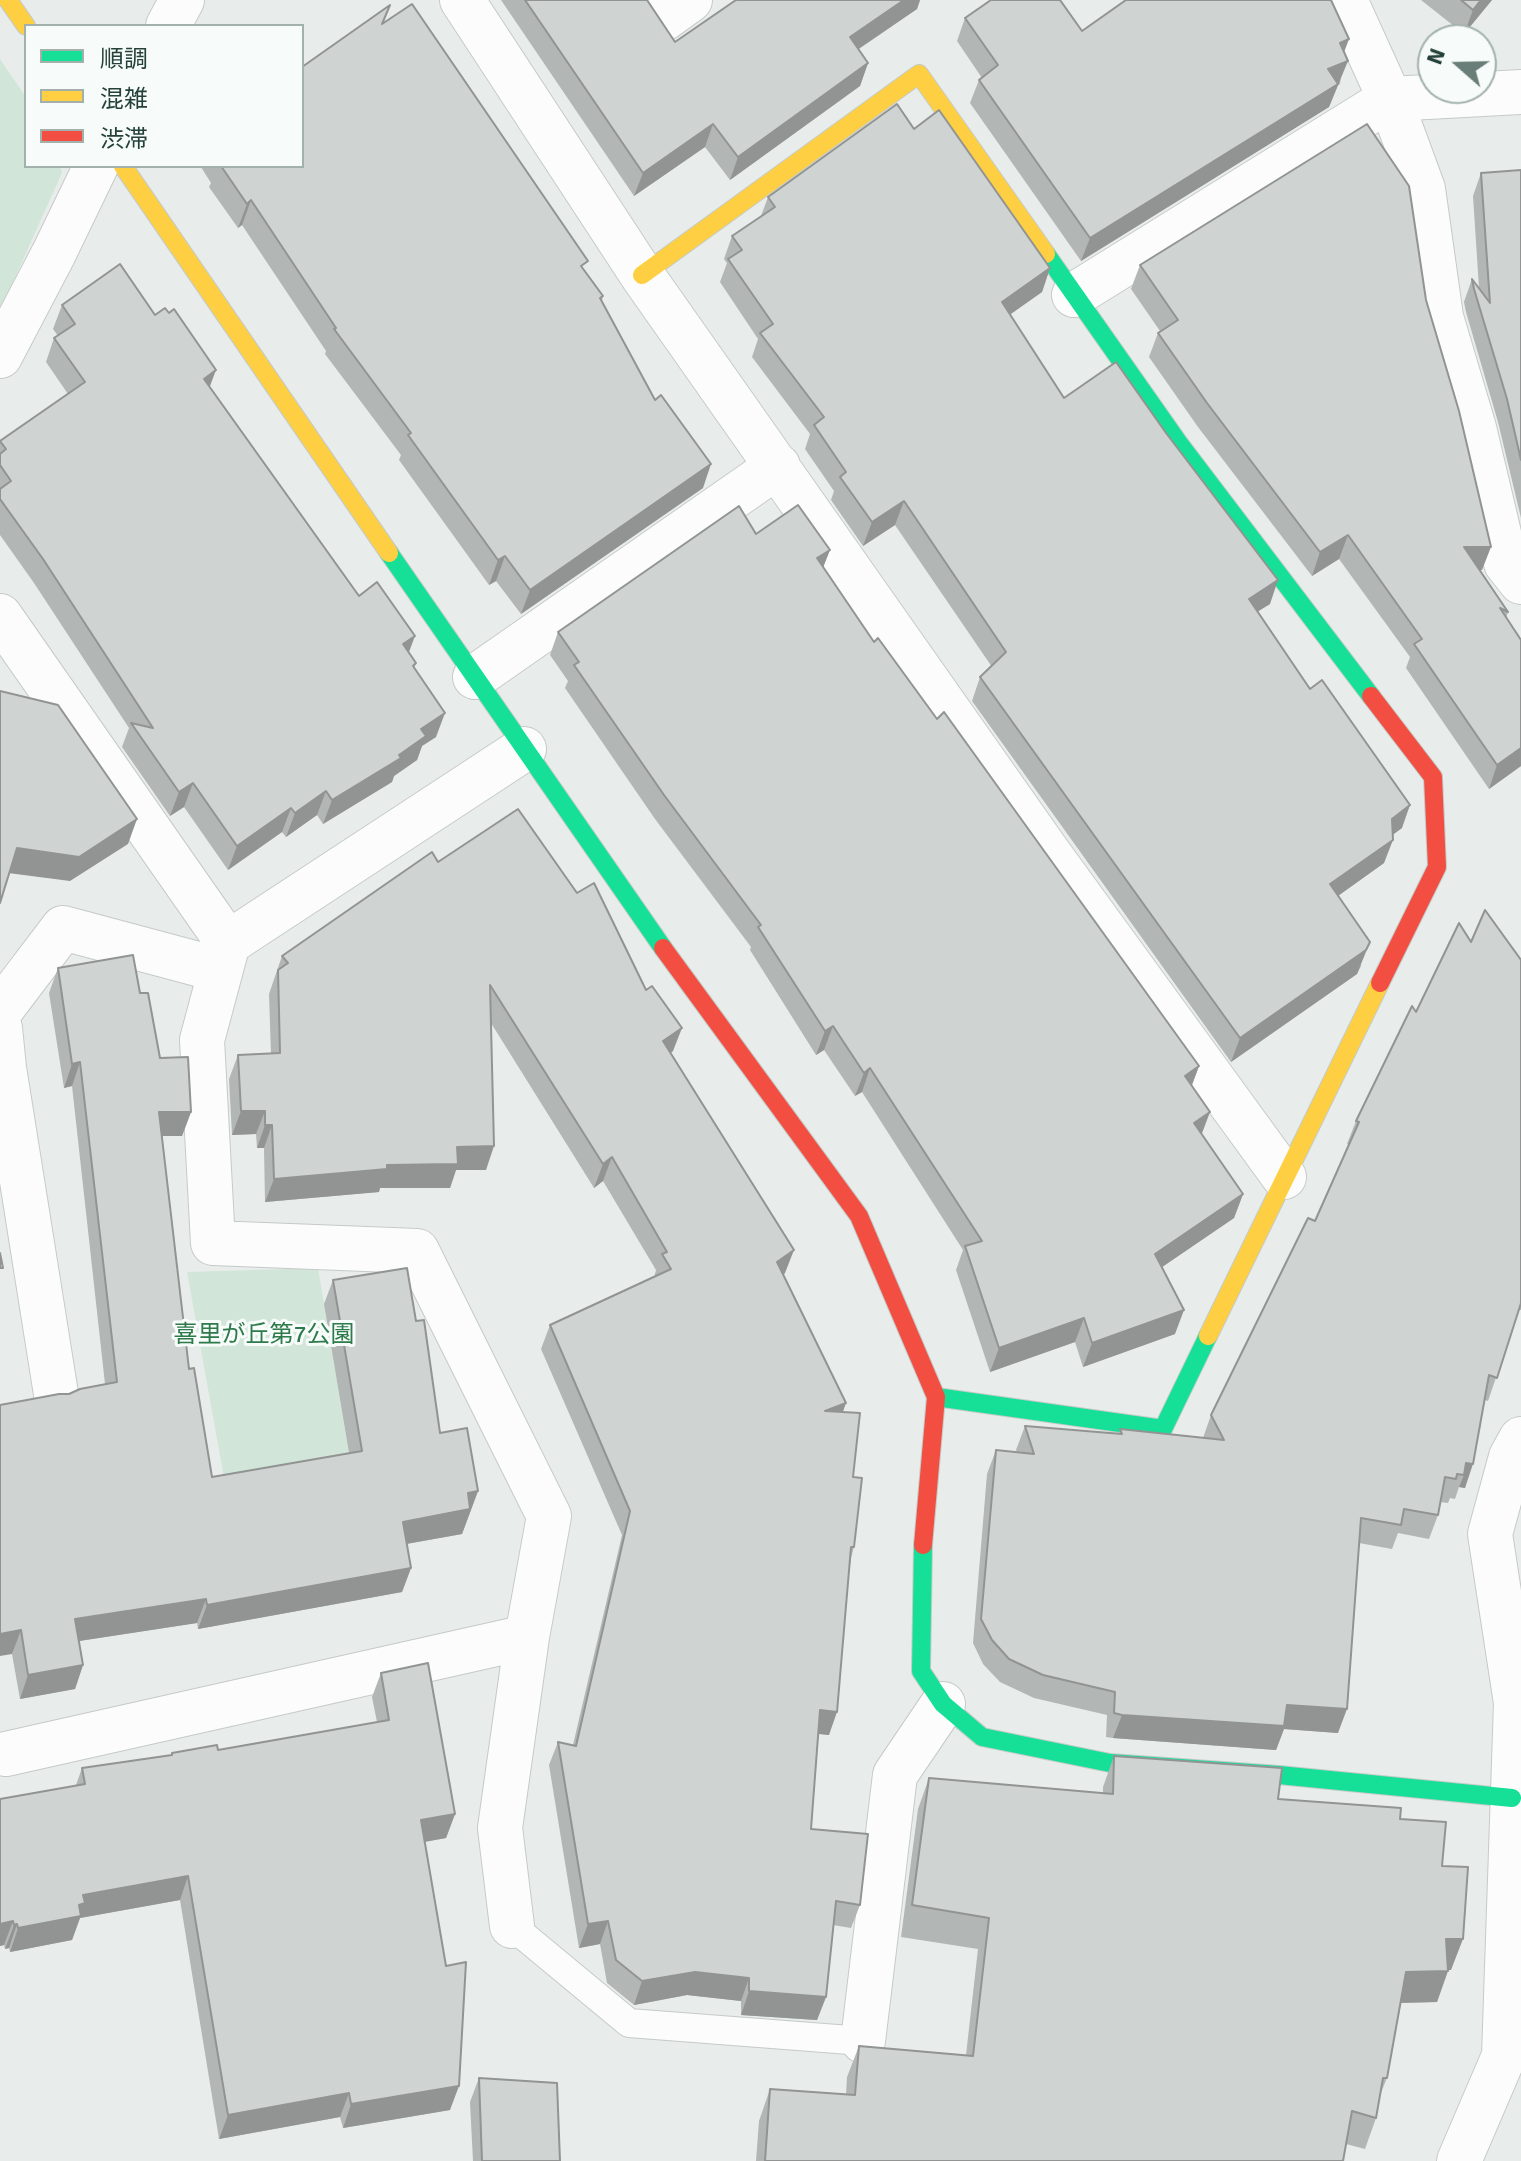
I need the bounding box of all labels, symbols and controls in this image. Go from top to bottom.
legend [24,24,304,168]
north arrow [1417,24,1497,104]
text: 順調 [100,44,148,74]
text: N [1421,44,1451,68]
text: 混雑 [100,84,148,114]
text: 渋滞 [100,124,148,154]
park label: 喜里が丘第7公園 [174,1322,354,1350]

